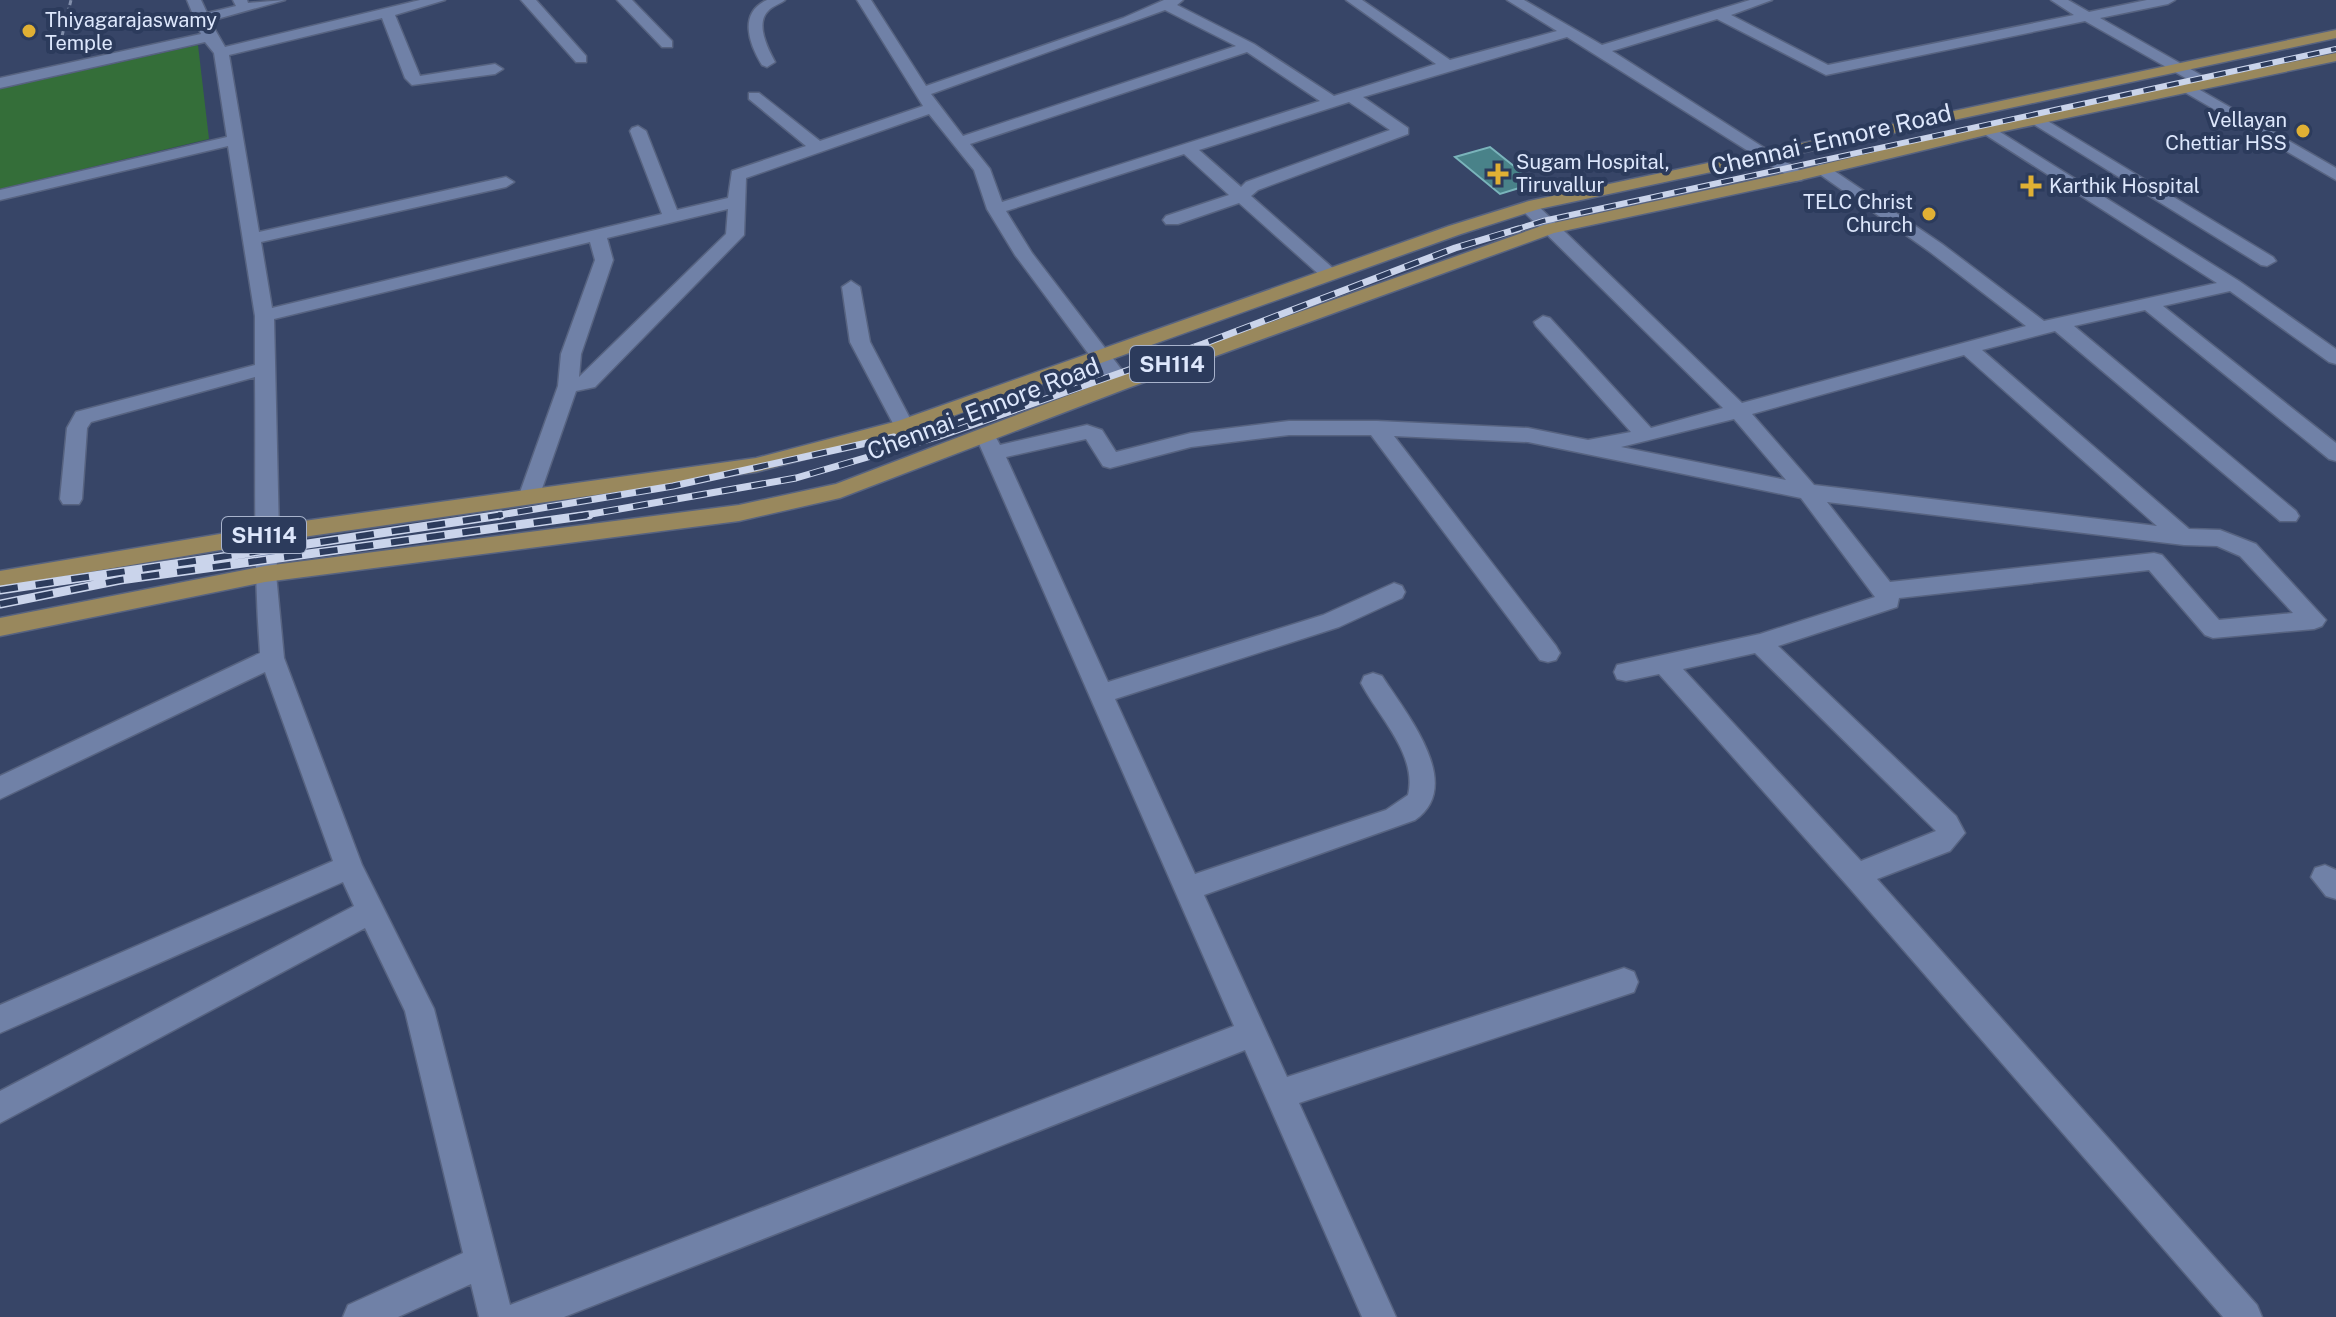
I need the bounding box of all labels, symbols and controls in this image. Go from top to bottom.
place label: Thiyagarajaswamy Temple [45,8,217,55]
marker: Thiyagarajaswamy Temple [20,22,38,40]
street label: Chennai - Ennore Road [1708,98,1954,180]
place label: Vellayan Chettiar HSS [2165,108,2287,155]
marker: Vellayan Chettiar HSS [2294,122,2312,140]
place label: Sugam Hospital, Tiruvallur [1516,150,1670,197]
marker: Sugam Hospital, Tiruvallur [1487,163,1509,185]
place label: Karthik Hospital [2049,174,2200,198]
marker: Karthik Hospital [2020,175,2042,197]
place label: TELC Christ Church [1803,190,1913,237]
marker: TELC Christ Church [1920,205,1938,223]
road number: SH114 [1130,346,1214,382]
street label: Chennai - Ennore Road [863,351,1103,465]
road number: SH114 [222,517,306,553]

